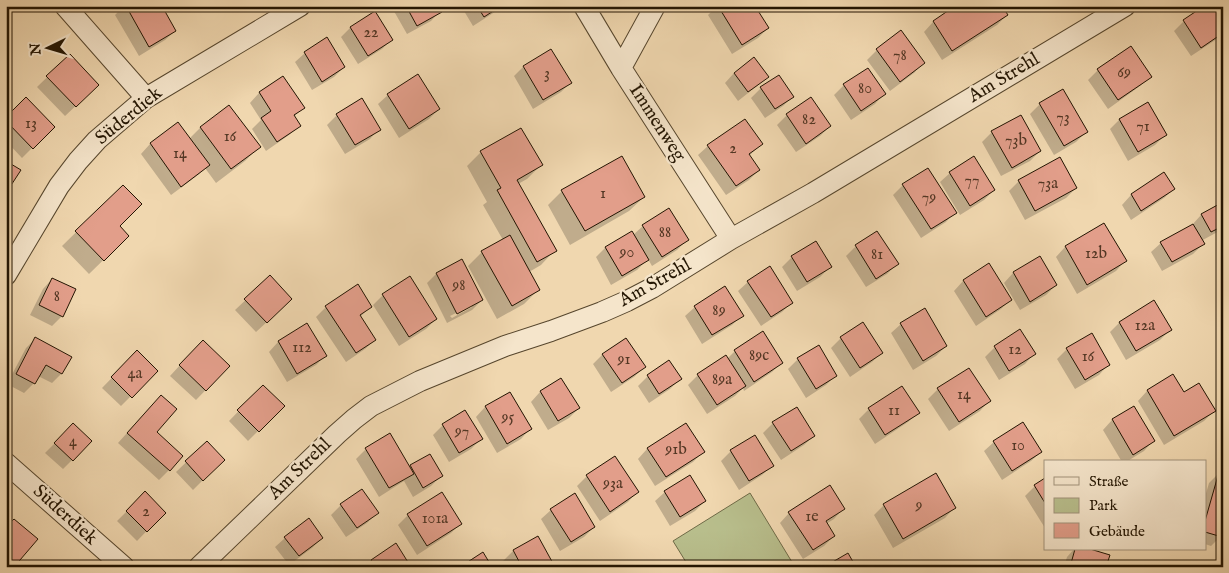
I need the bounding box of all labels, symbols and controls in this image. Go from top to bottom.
north arrow [22,22,72,72]
house number: 22 [363,23,379,43]
text: N [27,42,46,57]
house number: 78 [893,46,907,66]
street label: Am Strehl [963,47,1045,109]
house number: 69 [1117,63,1131,83]
house number: 3 [544,64,550,84]
house number: 80 [858,79,872,99]
street label: Immenweg [623,80,691,167]
street label: Süderdiek [91,81,168,150]
house number: 73 [1056,108,1070,128]
house number: 82 [802,110,816,130]
house number: 13 [25,114,37,134]
house number: 71 [1136,117,1150,137]
house number: 16 [224,127,237,147]
house number: 73b [1005,131,1027,151]
house number: 2 [729,139,737,159]
house number: 14 [173,144,187,164]
house number: 77 [965,171,979,191]
house number: 73a [1038,174,1058,194]
house number: 1 [600,184,606,204]
house number: 79 [922,188,936,208]
house number: 88 [659,223,671,243]
house number: 90 [619,243,635,263]
house number: 12b [1085,244,1107,264]
house number: 81 [871,245,883,265]
street label: Am Strehl [614,253,696,313]
house number: 98 [451,276,466,296]
house number: 8 [54,287,60,307]
house number: 89 [712,301,726,321]
house number: 12a [1135,316,1155,336]
house number: 112 [292,338,312,358]
house number: 12 [1008,340,1022,360]
house number: 89c [749,346,769,366]
house number: 16 [1082,347,1095,367]
house number: 91 [617,350,630,370]
house number: 4a [128,364,142,384]
house number: 89a [712,370,732,390]
house number: 14 [957,385,971,405]
house number: 11 [888,401,900,421]
house number: 95 [501,408,515,428]
house number: 97 [454,422,469,442]
house number: 4 [69,432,77,452]
street label: Am Strehl [263,432,337,506]
house number: 10 [1011,436,1025,456]
house number: 91b [664,440,687,460]
legend [1044,460,1206,550]
text: Straße [1089,472,1129,491]
house number: 93a [602,474,623,494]
street label: Süderdiek [27,480,103,551]
house number: 9 [915,496,923,516]
text: Park [1089,496,1119,515]
house number: 2 [142,502,150,522]
house number: 1e [805,507,819,527]
house number: 101a [422,509,448,529]
text: Gebäude [1089,522,1145,541]

